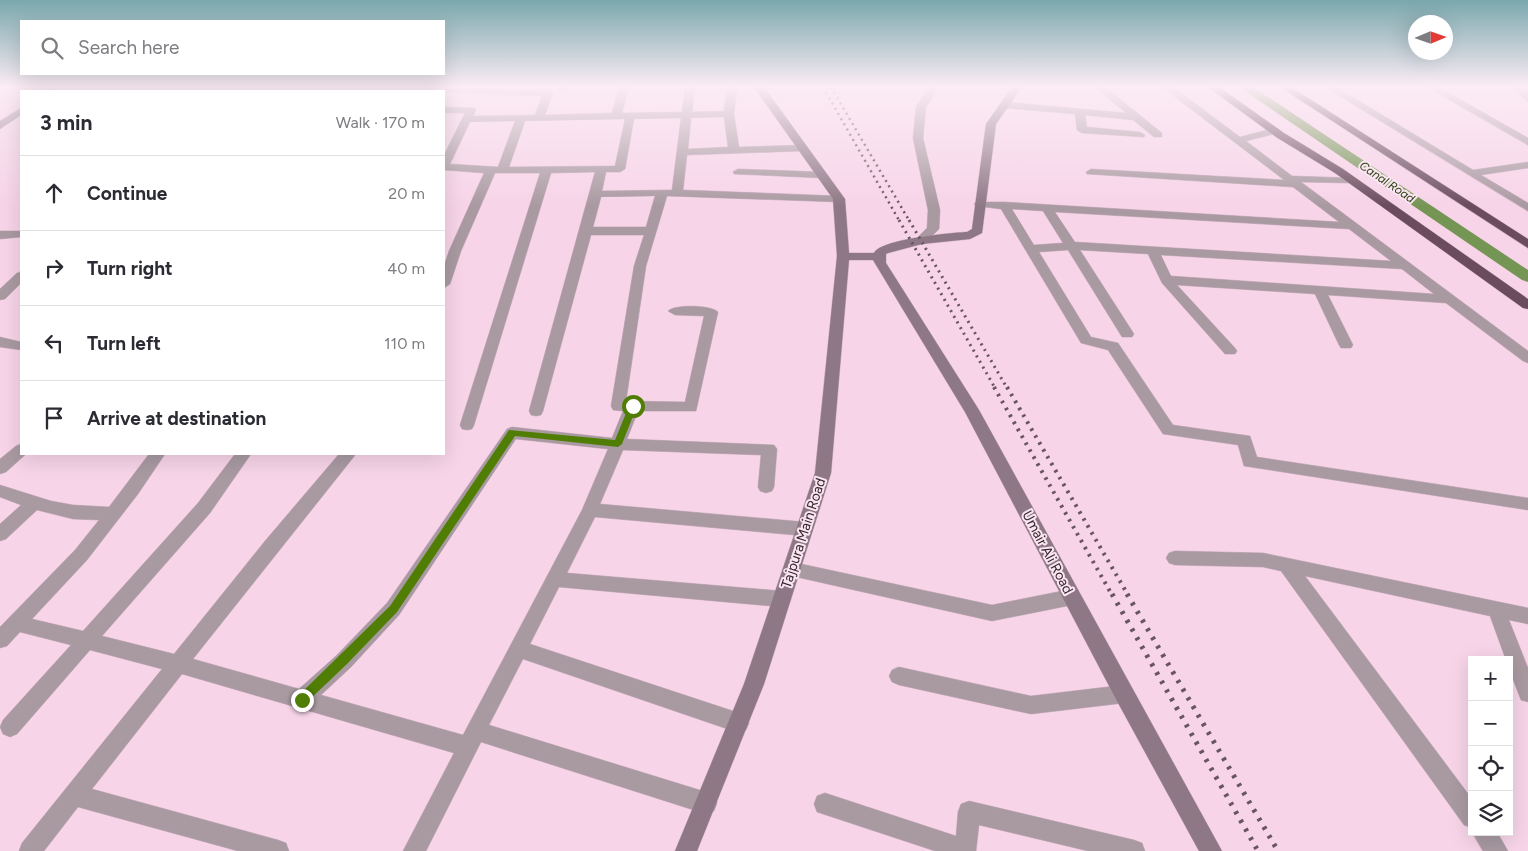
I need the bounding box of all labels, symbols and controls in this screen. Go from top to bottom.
north arrow [1408,15,1453,60]
search box [20,20,445,75]
icon: search [38,34,66,62]
text: Search here [78,36,180,59]
text: 3 min [40,110,92,135]
text: Walk · 170 m [336,113,425,132]
water label: Canal Road [1357,158,1418,206]
icon: ahead [40,179,68,207]
text: Continue [87,182,167,205]
text: 20 m [388,184,425,203]
icon: right [40,254,68,282]
text: Turn right [87,257,173,280]
text: 40 m [387,259,425,278]
icon: left [40,329,68,357]
text: Turn left [87,332,161,355]
text: 110 m [384,334,425,353]
route start [622,395,645,418]
icon: arrive [40,404,68,432]
text: Arrive at destination [87,407,266,430]
street label: Tajpura Main Road [778,476,829,590]
street label: Umair Ali Road [1018,508,1077,597]
map controls [1468,656,1513,836]
button: + [1468,656,1513,701]
route end [291,689,314,712]
button: − [1468,701,1513,746]
button: locate [1468,746,1513,791]
button: layers [1468,791,1513,836]

